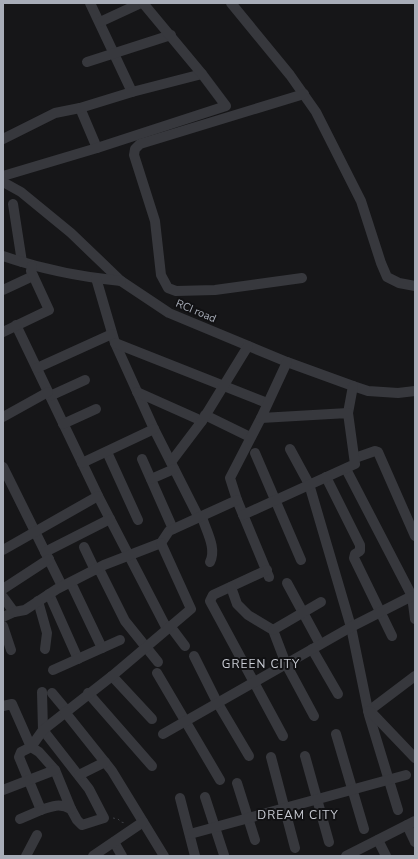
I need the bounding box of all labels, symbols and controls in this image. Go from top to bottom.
street label: RCI road [173,296,219,326]
district label: GREEN CITY [222,656,300,672]
district label: DREAM CITY [257,807,339,823]

